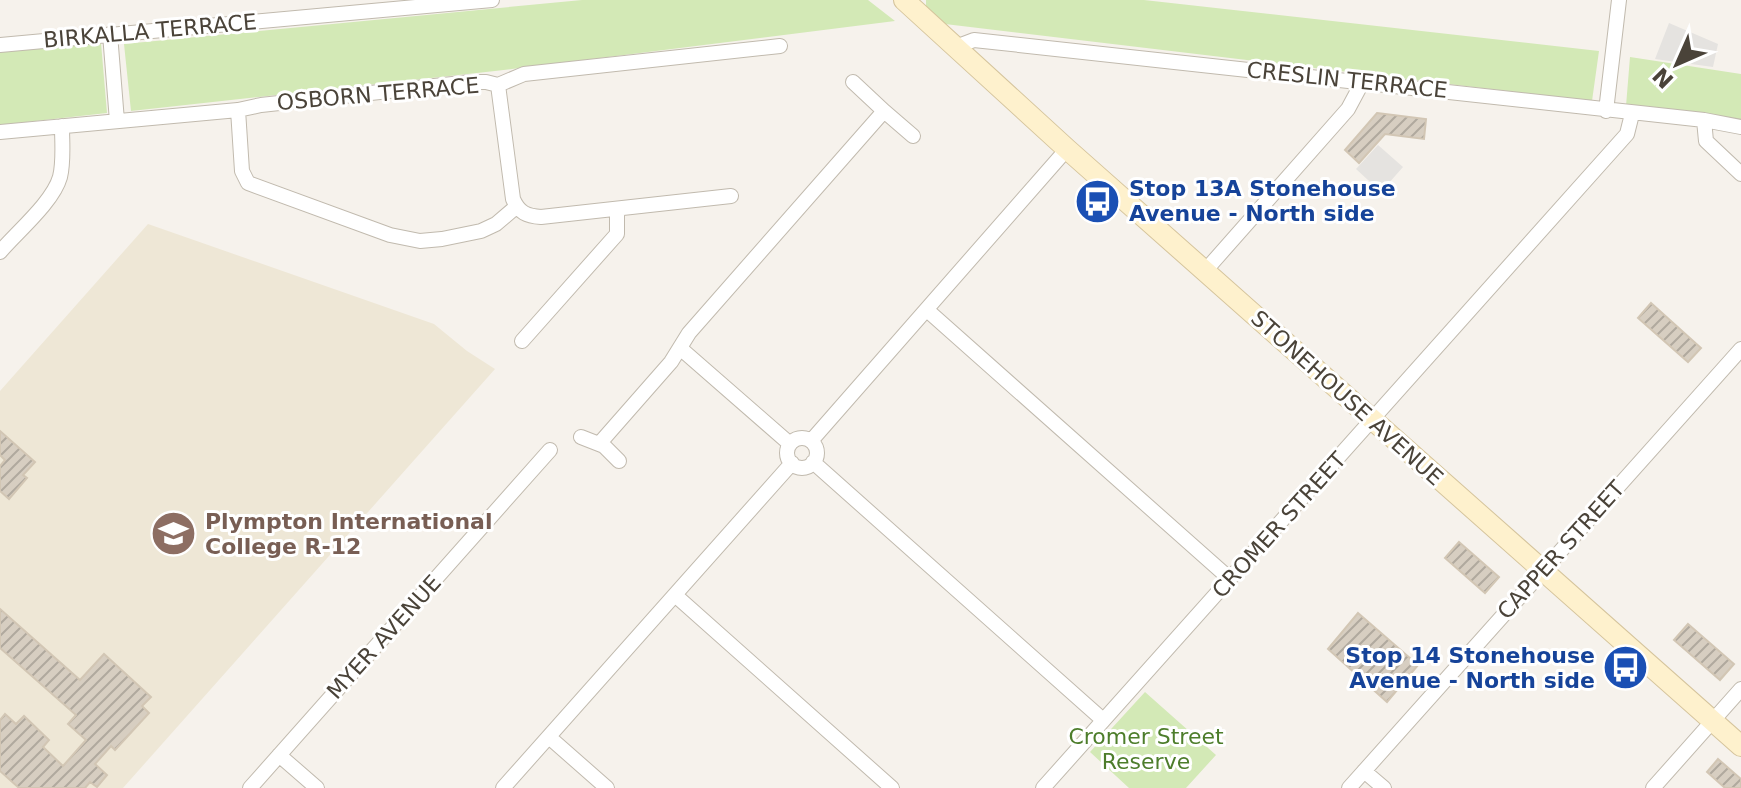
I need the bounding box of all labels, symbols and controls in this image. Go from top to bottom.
street label: BIRKALLA TERRACE [42,9,258,53]
north arrow [1637,24,1717,104]
street label: CRESLIN TERRACE [1245,57,1449,103]
text: N [1648,62,1679,93]
street label: OSBORN TERRACE [276,73,480,115]
place label: Stop 13A Stonehouse Avenue - North side [1129,176,1396,226]
bus stop icon: Stop 13A Stonehouse Avenue - North side [1074,177,1122,225]
street label: STONEHOUSE AVENUE [1246,305,1448,491]
street label: CROMER STREET [1207,447,1351,603]
street label: CAPPER STREET [1492,475,1630,624]
place label: Plympton International College R-12 [205,509,493,559]
school or university icon: Plympton International College R-12 [150,510,198,558]
street label: MYER AVENUE [322,570,446,704]
place label: Stop 14 Stonehouse Avenue - North side [1345,643,1595,693]
bus stop icon: Stop 14 Stonehouse Avenue - North side [1602,644,1650,692]
park label: Cromer Street Reserve [1068,724,1224,774]

